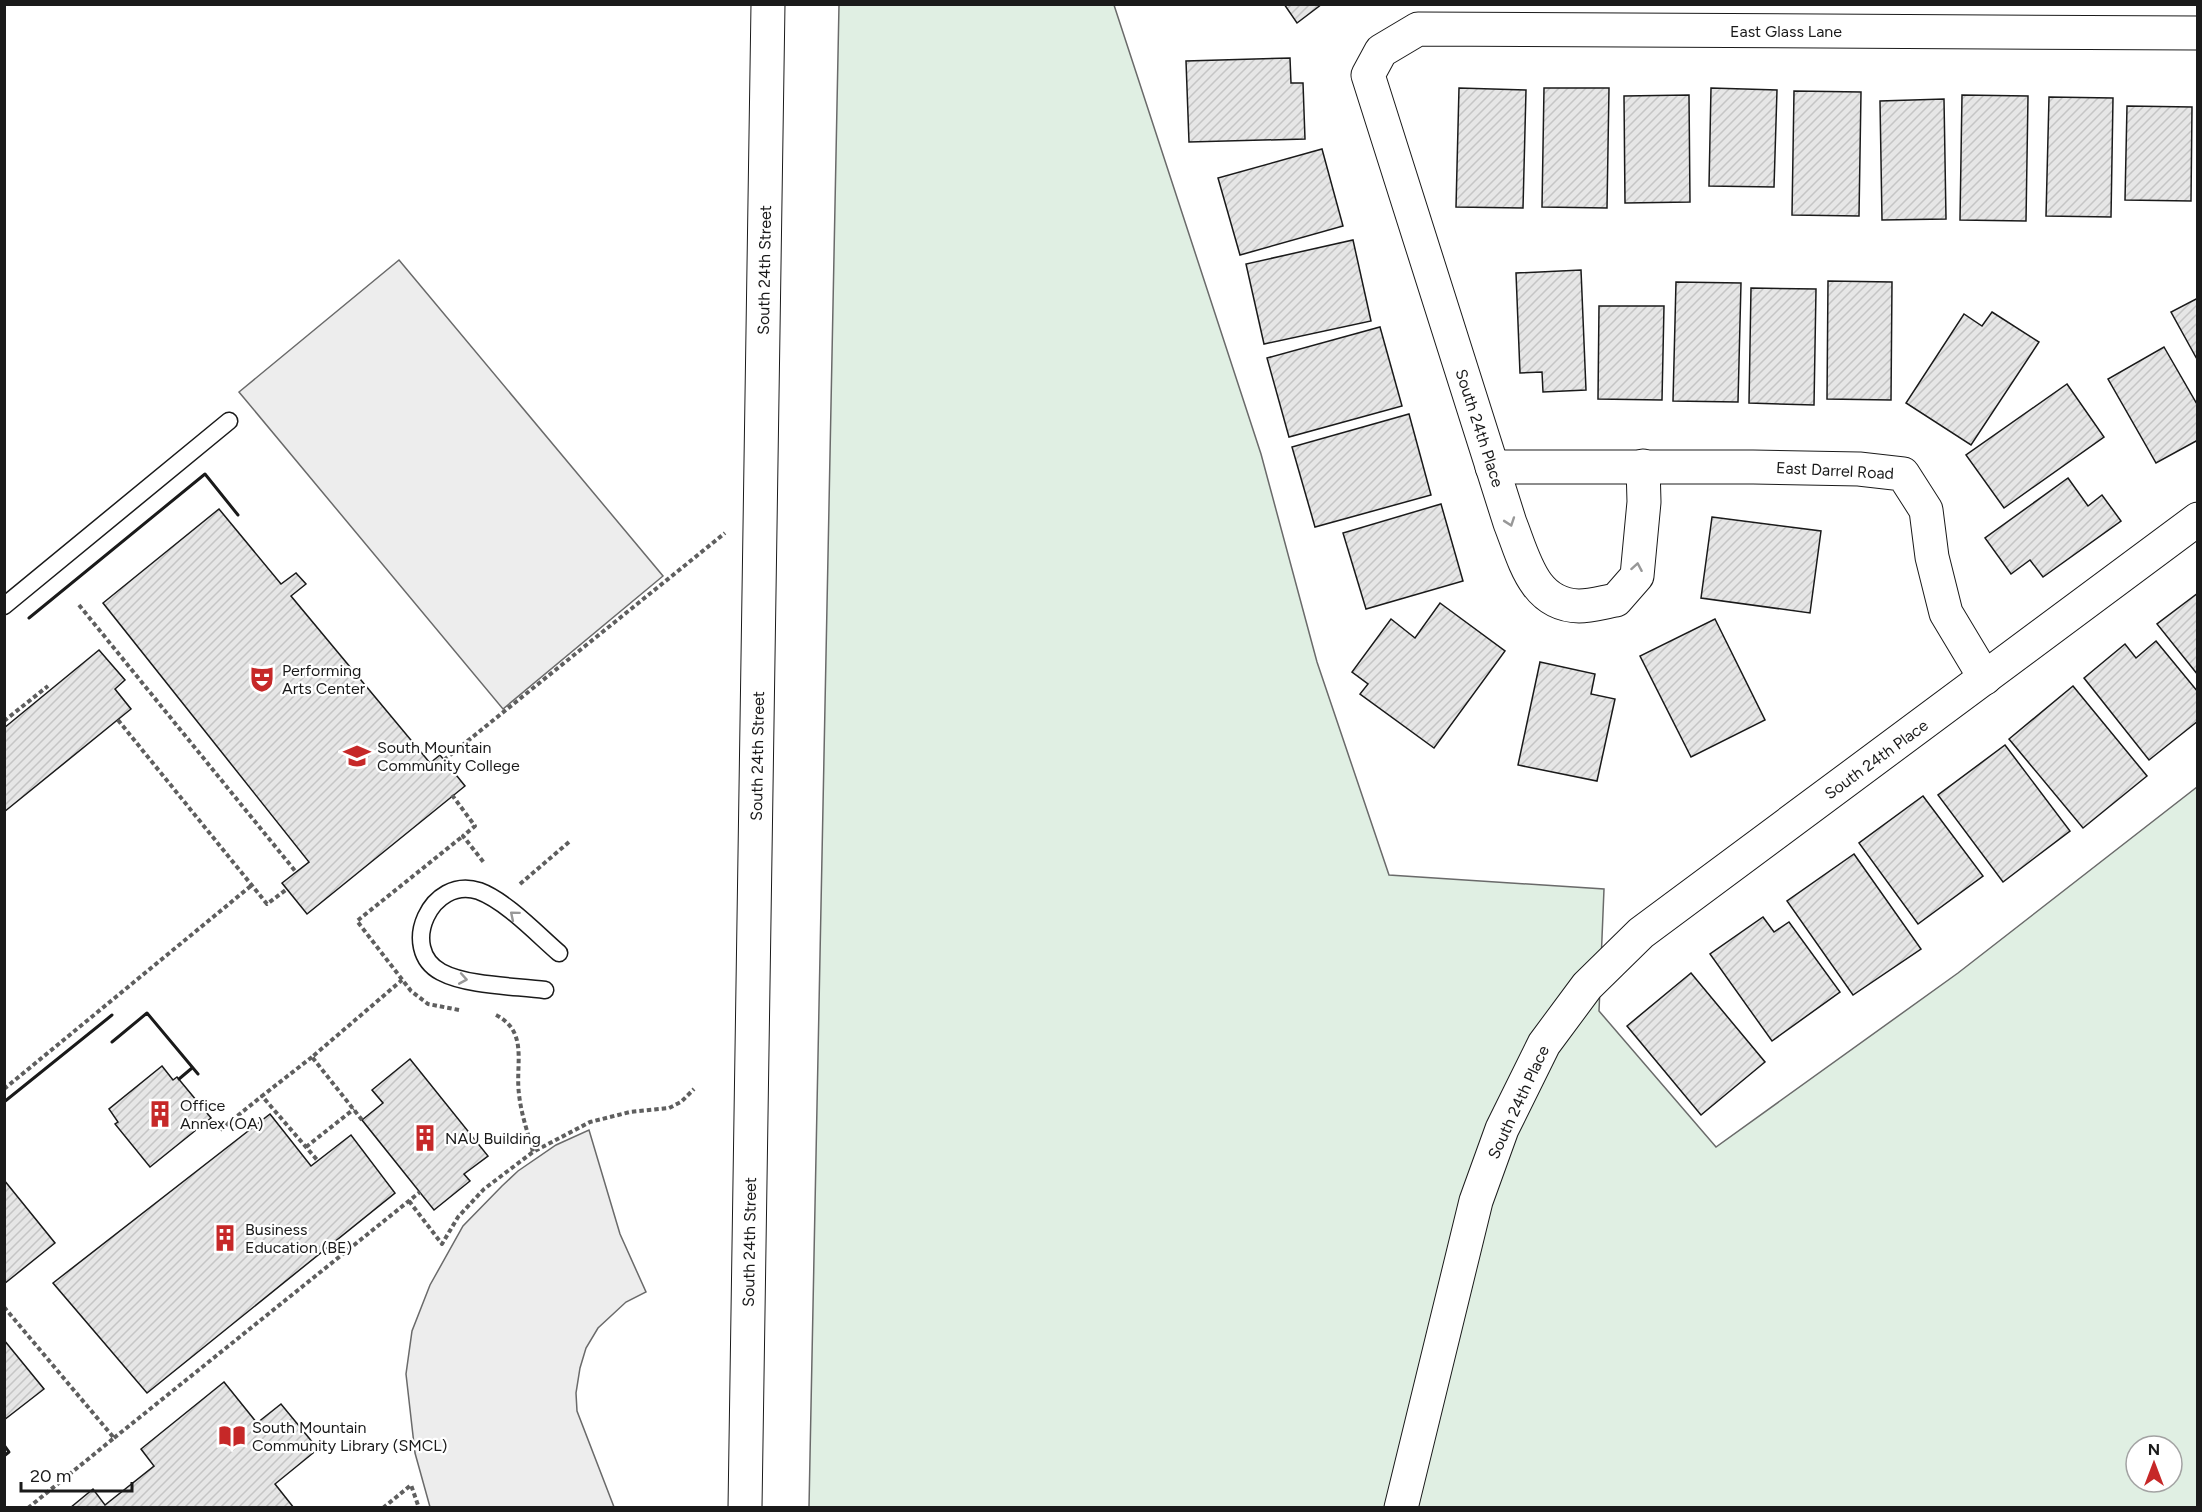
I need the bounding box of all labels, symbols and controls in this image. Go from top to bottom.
street label: East Glass Lane [1730,22,1842,41]
street label: South 24th Street [754,205,775,335]
street label: South 24th Place [1451,367,1508,490]
street label: East Darrel Road [1775,458,1894,483]
one-way arrow [1503,517,1516,527]
one-way arrow [1630,563,1643,573]
place label: Performing Arts Center [282,661,366,698]
theatre icon: Performing Arts Center [247,664,277,694]
street label: South 24th Street [747,691,768,821]
street label: South 24th Place [1821,715,1932,803]
place label: South Mountain Community College [377,738,520,775]
school or university icon: South Mountain Community College [342,741,372,771]
one-way arrow [510,911,521,922]
one-way arrow [458,972,468,984]
street label: South 24th Place [1484,1042,1553,1162]
place label: Office Annex (OA) [180,1096,263,1133]
building icon: Office Annex (OA) [145,1099,175,1129]
building icon: NAU Building [410,1123,440,1153]
place label: NAU Building [445,1129,541,1148]
street label: South 24th Street [739,1177,760,1307]
place label: Business Education (BE) [245,1220,352,1257]
building icon: Business Education (BE) [210,1223,240,1253]
place label: South Mountain Community Library (SMCL) [252,1418,447,1455]
library icon: South Mountain Community Library (SMCL) [217,1421,247,1451]
north arrow [2124,1434,2184,1494]
text: N [2148,1440,2160,1459]
scale bar [21,1455,132,1493]
text: 20 m [30,1465,71,1487]

